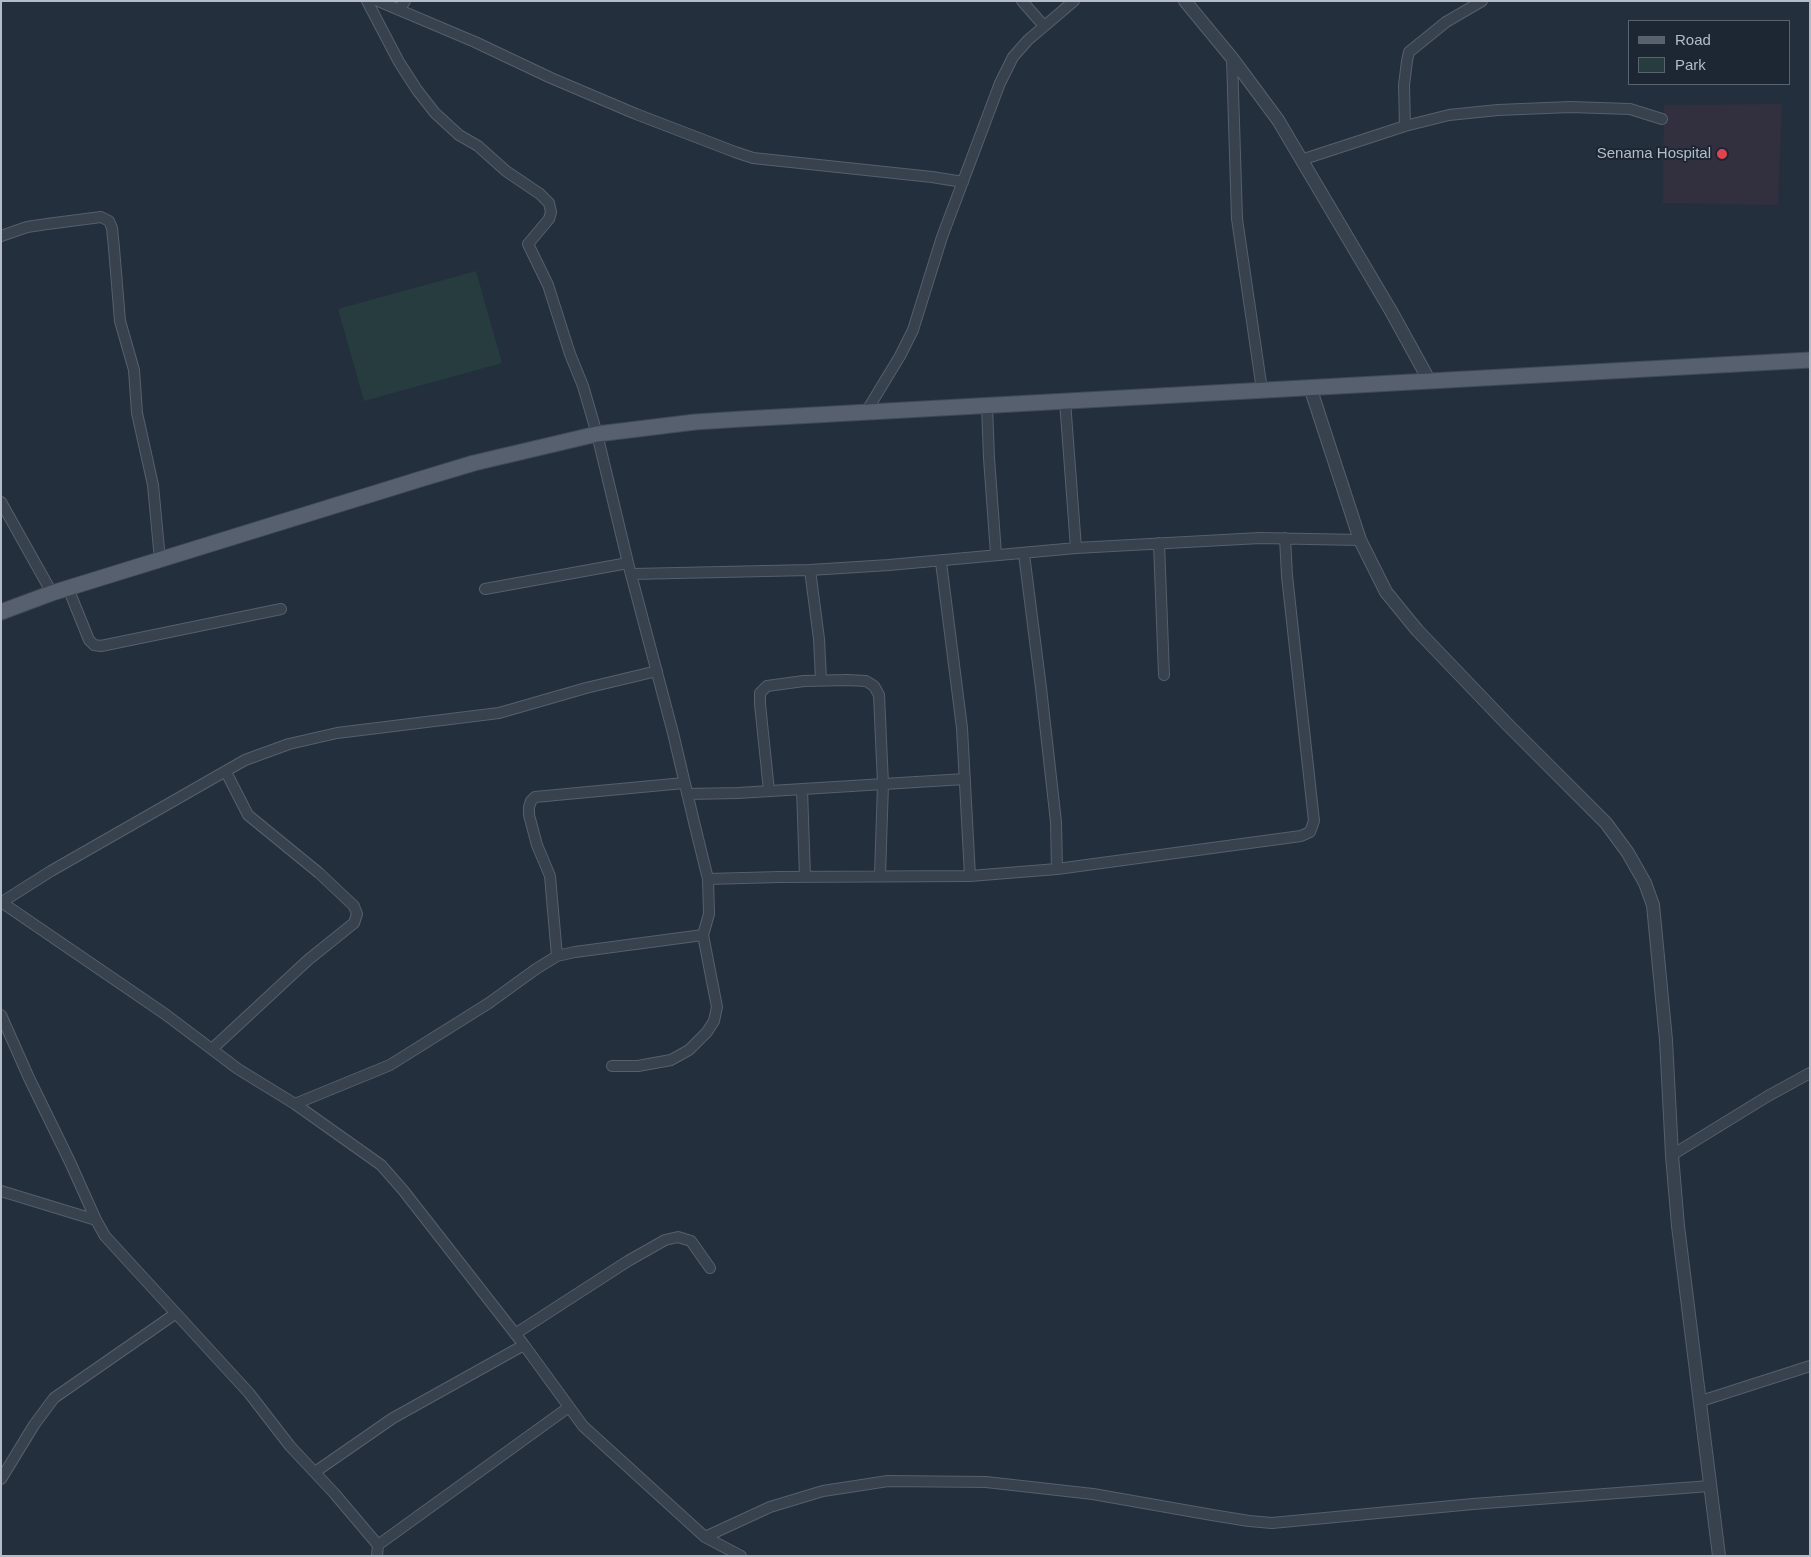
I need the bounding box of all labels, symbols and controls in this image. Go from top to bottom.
legend [1628,20,1791,85]
text: Road [1675,31,1711,48]
text: Park [1675,56,1706,73]
place label: Senama Hospital [1597,145,1711,163]
marker: Senama Hospital [1715,147,1729,161]

